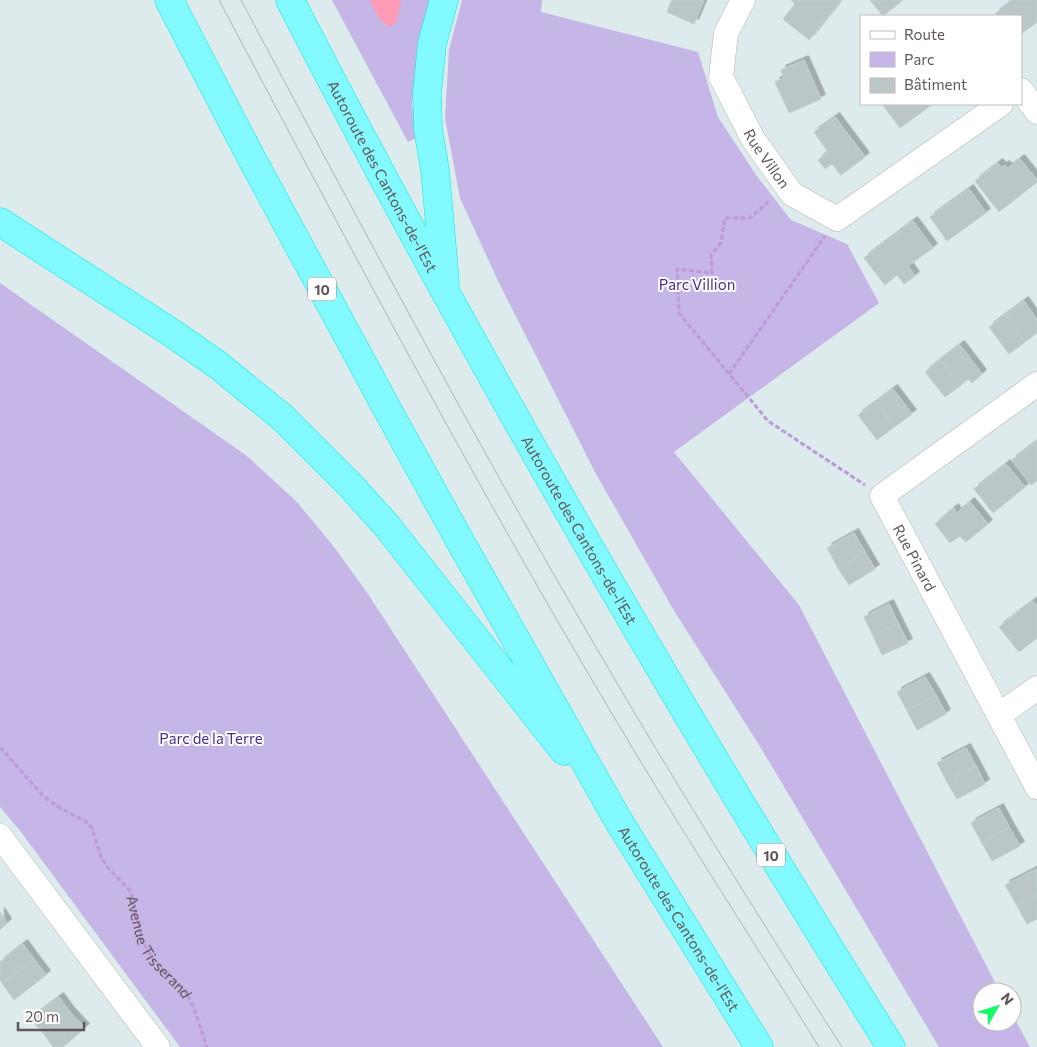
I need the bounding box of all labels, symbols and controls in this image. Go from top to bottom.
legend [860,15,1022,105]
text: Route [904,25,945,43]
text: Parc [904,50,934,68]
text: Bâtiment [904,75,967,93]
street label: Autoroute des Cantons-de-l'Est [324,77,442,275]
street label: Rue Villon [740,126,794,192]
park label: Parc Villion [659,275,735,293]
road number: 10 [308,278,336,300]
street label: Autoroute des Cantons-de-l'Est [518,432,641,628]
street label: Rue Pinard [890,521,940,594]
park label: Parc de la Terre [159,729,263,747]
street label: Autoroute des Cantons-de-l'Est [615,823,744,1015]
road number: 10 [757,844,785,866]
street label: Avenue Tisserand [123,894,196,1001]
north arrow [972,982,1022,1032]
text: N [998,989,1017,1008]
scale bar [18,1000,84,1032]
text: 20 m [25,1007,59,1025]

